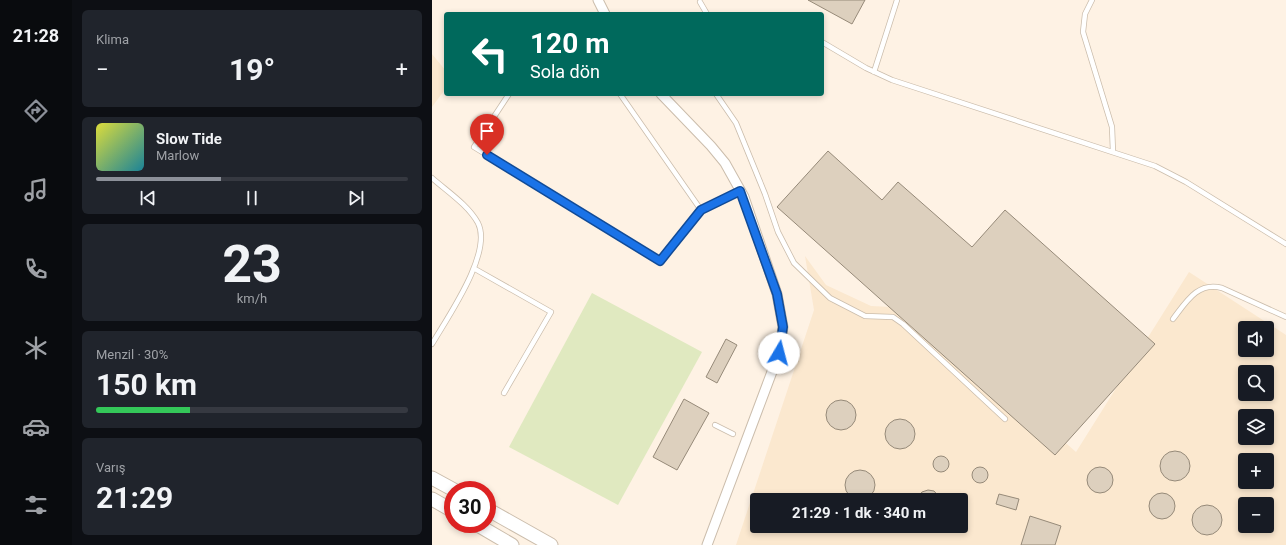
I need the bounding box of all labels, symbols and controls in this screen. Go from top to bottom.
text: 21:28 [13,25,59,46]
text: 120 m [530,27,609,60]
icon: left [464,28,516,80]
text: Klima [96,32,129,47]
text: 19° [229,52,275,87]
text: − [96,57,109,82]
text: + [396,57,408,82]
text: Sola dön [530,61,600,82]
icon: directions [22,97,50,125]
pin [470,114,504,155]
icon: arrive [476,120,498,142]
text: Slow Tide [156,130,222,148]
text: Marlow [156,148,199,163]
icon: music [22,176,50,204]
icon: previous [137,187,159,209]
icon: pause [241,187,263,209]
icon: next [345,187,367,209]
text: 23 [222,234,282,295]
icon: phone [22,255,50,283]
text: km/h [237,291,267,306]
map controls [1238,321,1274,533]
button: sound [1238,321,1274,357]
position arrow [758,332,800,374]
icon: climate [22,334,50,362]
text: Menzil · 30% [96,347,168,362]
button: search [1238,365,1274,401]
text: 150 km [96,367,197,402]
button: layers [1238,409,1274,445]
icon: car [22,413,50,441]
button: + [1238,453,1274,489]
text: Varış [96,460,125,475]
text: 21:29 [96,480,173,515]
speed limit sign: 30 [444,481,496,533]
icon: filters [22,491,50,519]
button: − [1238,497,1274,533]
text: 21:29 · 1 dk · 340 m [792,504,926,522]

